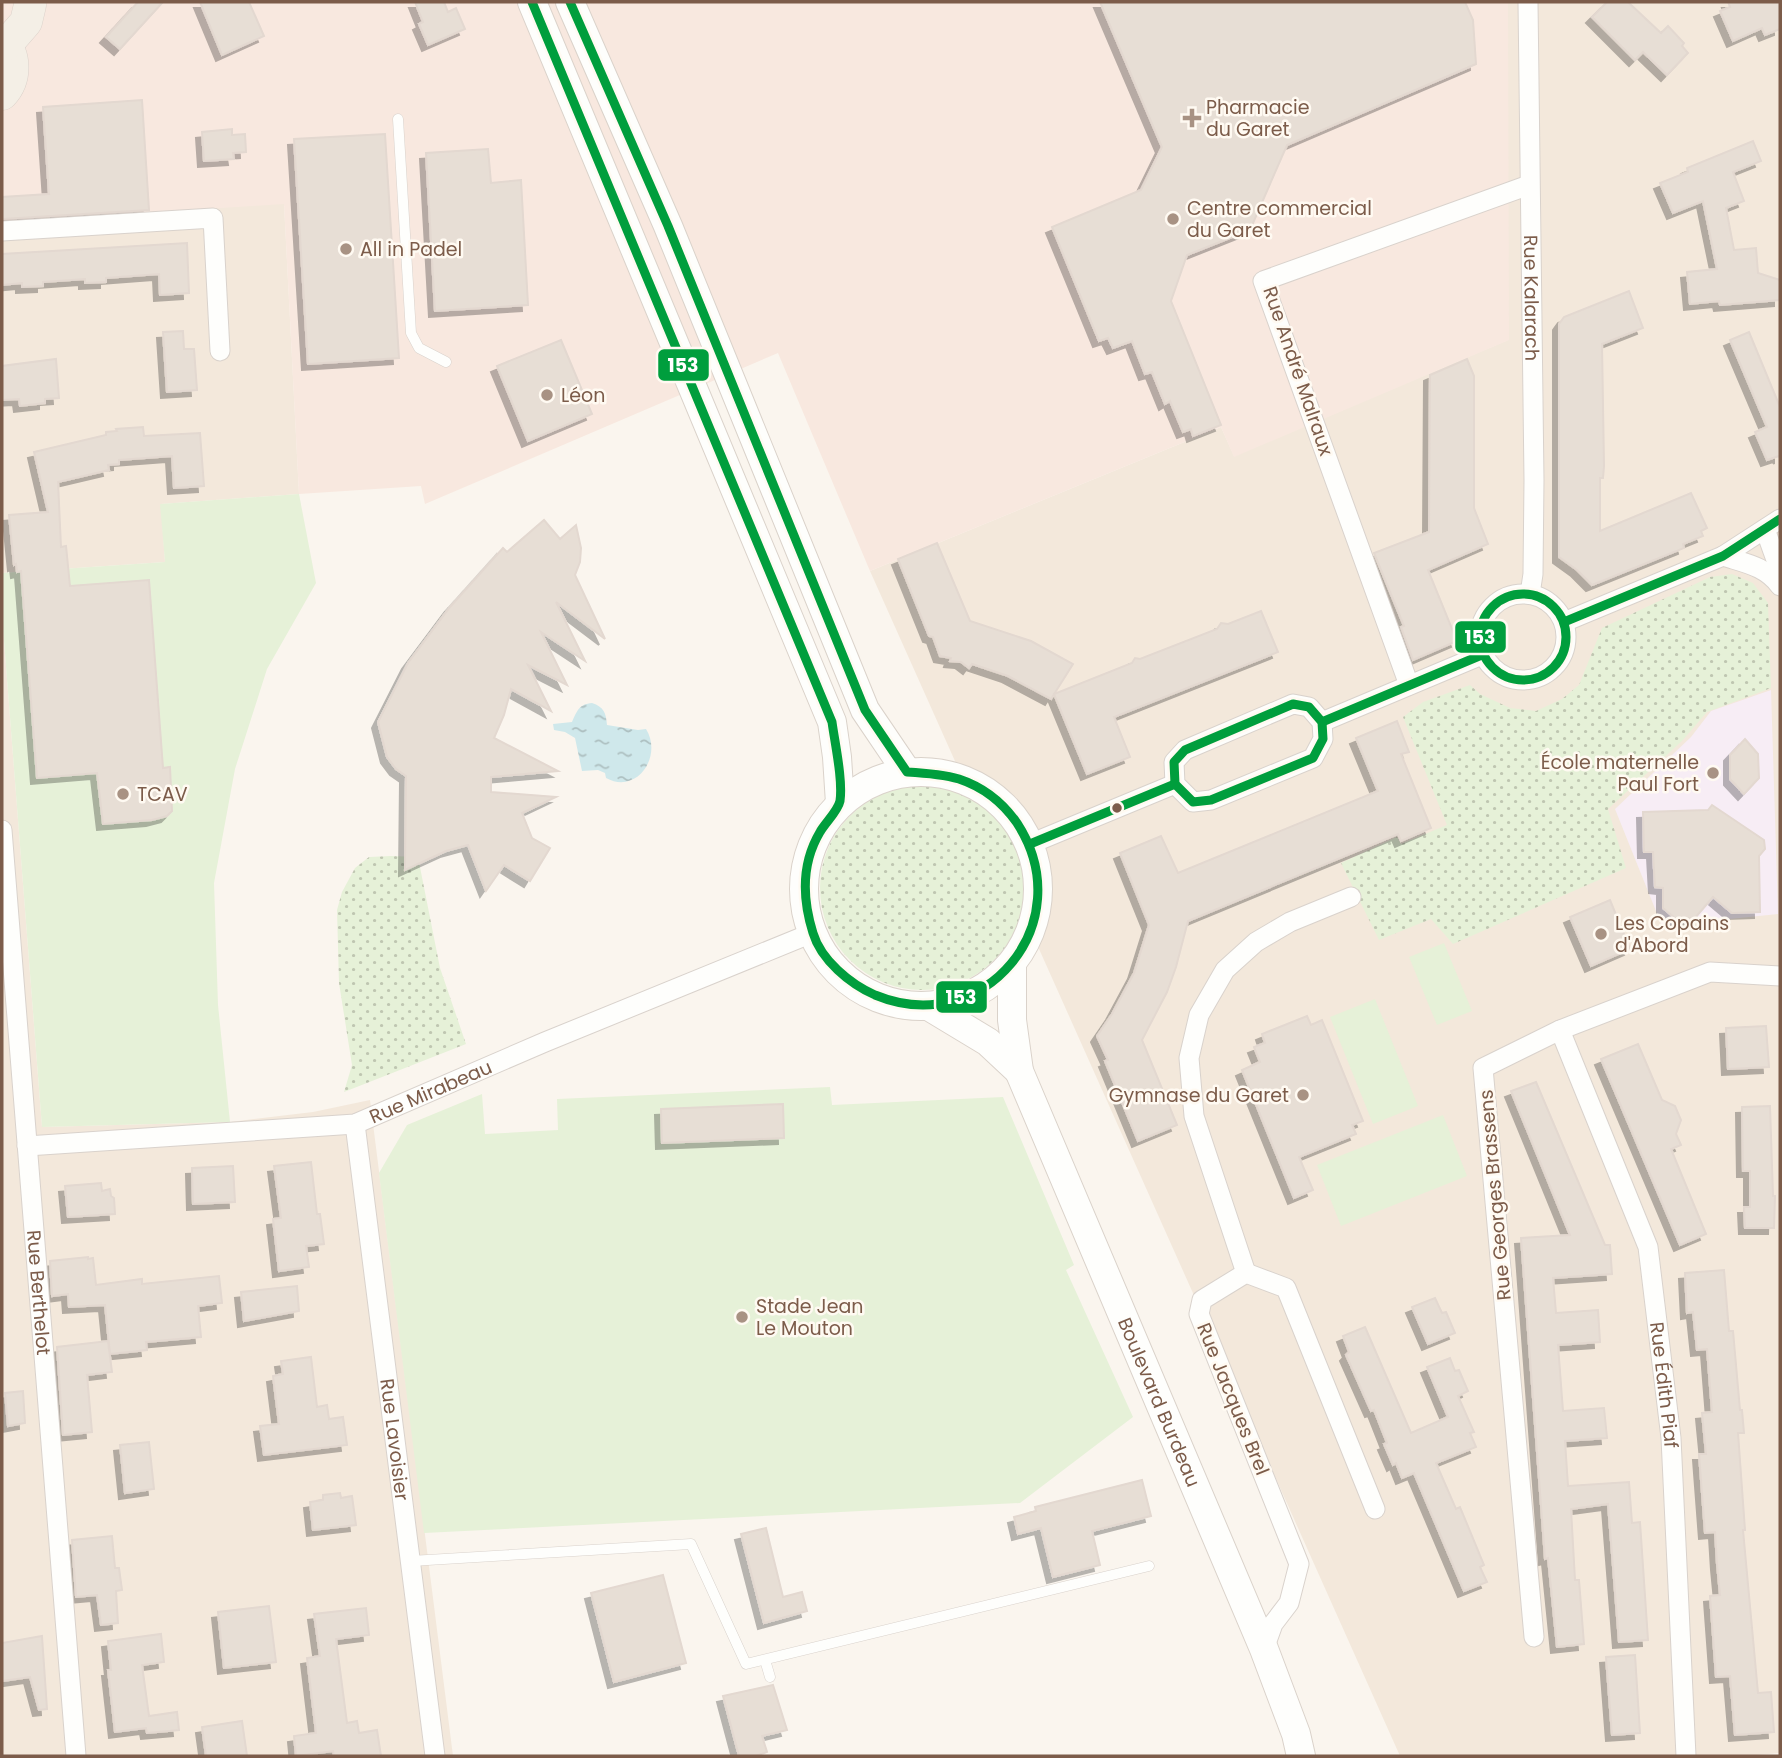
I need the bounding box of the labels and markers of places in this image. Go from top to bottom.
place label: Pharmacie du Garet [1206,94,1310,143]
marker: Pharmacie du Garet [1184,110,1200,126]
place label: Centre commercial du Garet [1187,195,1372,244]
marker: Centre commercial du Garet [1165,211,1181,227]
place label: All in Padel [360,236,462,263]
marker: All in Padel [338,241,354,257]
place label: Léon [561,382,605,409]
marker: Léon [539,387,555,403]
place label: École maternelle Paul Fort [1541,749,1699,798]
marker: École maternelle Paul Fort [1705,765,1721,781]
place label: TCAV [137,781,188,808]
marker: TCAV [115,786,131,802]
unlabelled marker [1110,801,1124,815]
place label: Les Copains d'Abord [1615,910,1729,959]
marker: Les Copains d'Abord [1593,926,1609,942]
place label: Gymnase du Garet [1109,1082,1289,1109]
marker: Gymnase du Garet [1295,1087,1311,1103]
place label: Stade Jean Le Mouton [756,1293,863,1342]
marker: Stade Jean Le Mouton [734,1309,750,1325]

